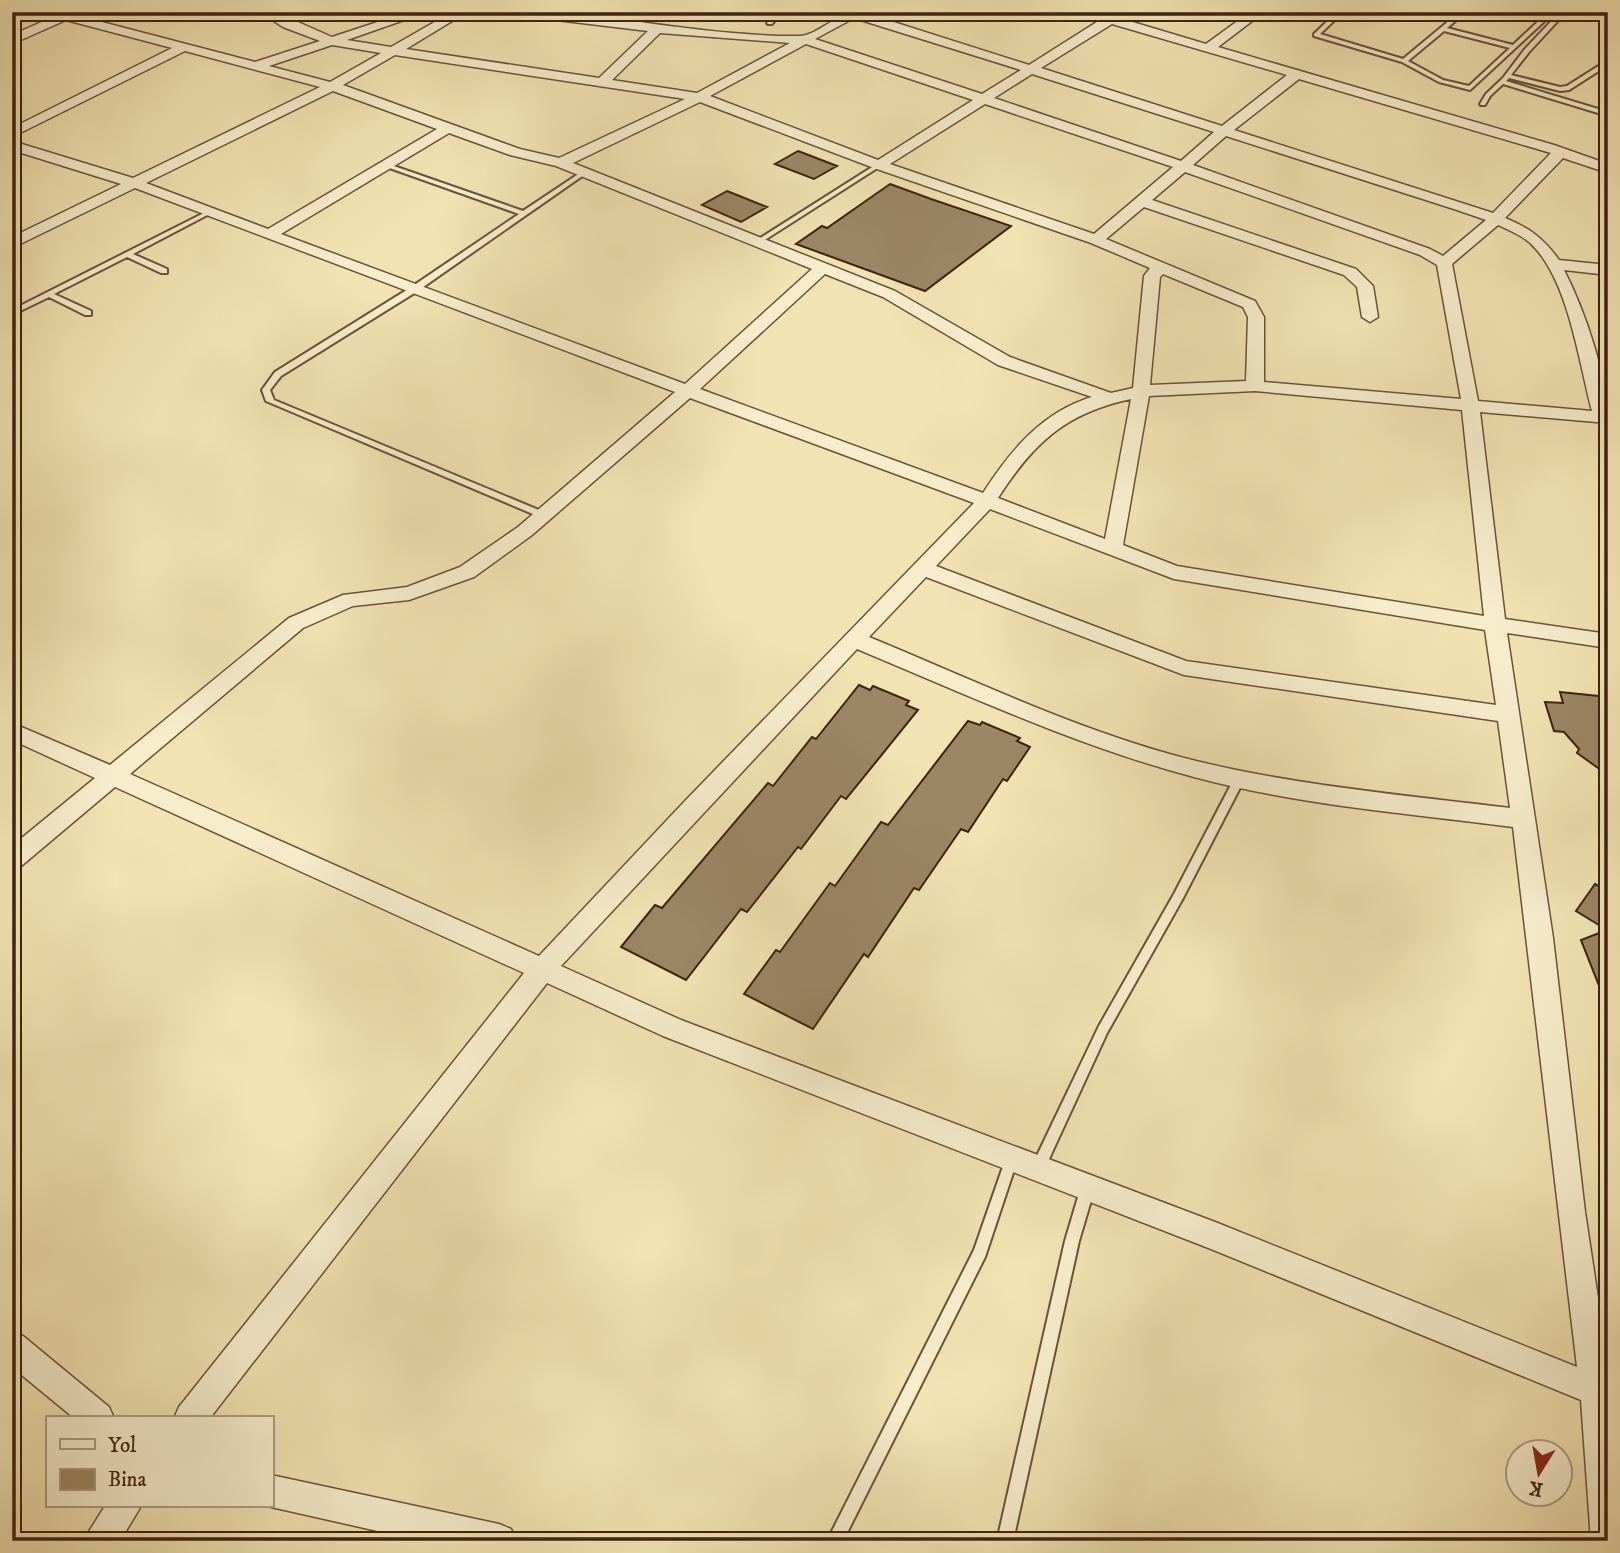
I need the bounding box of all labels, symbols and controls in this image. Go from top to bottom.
legend [46,1416,273,1508]
text: Yol [108,1433,137,1459]
north arrow [1504,1438,1574,1508]
text: Bina [108,1467,147,1493]
text: K [1527,1476,1545,1501]

